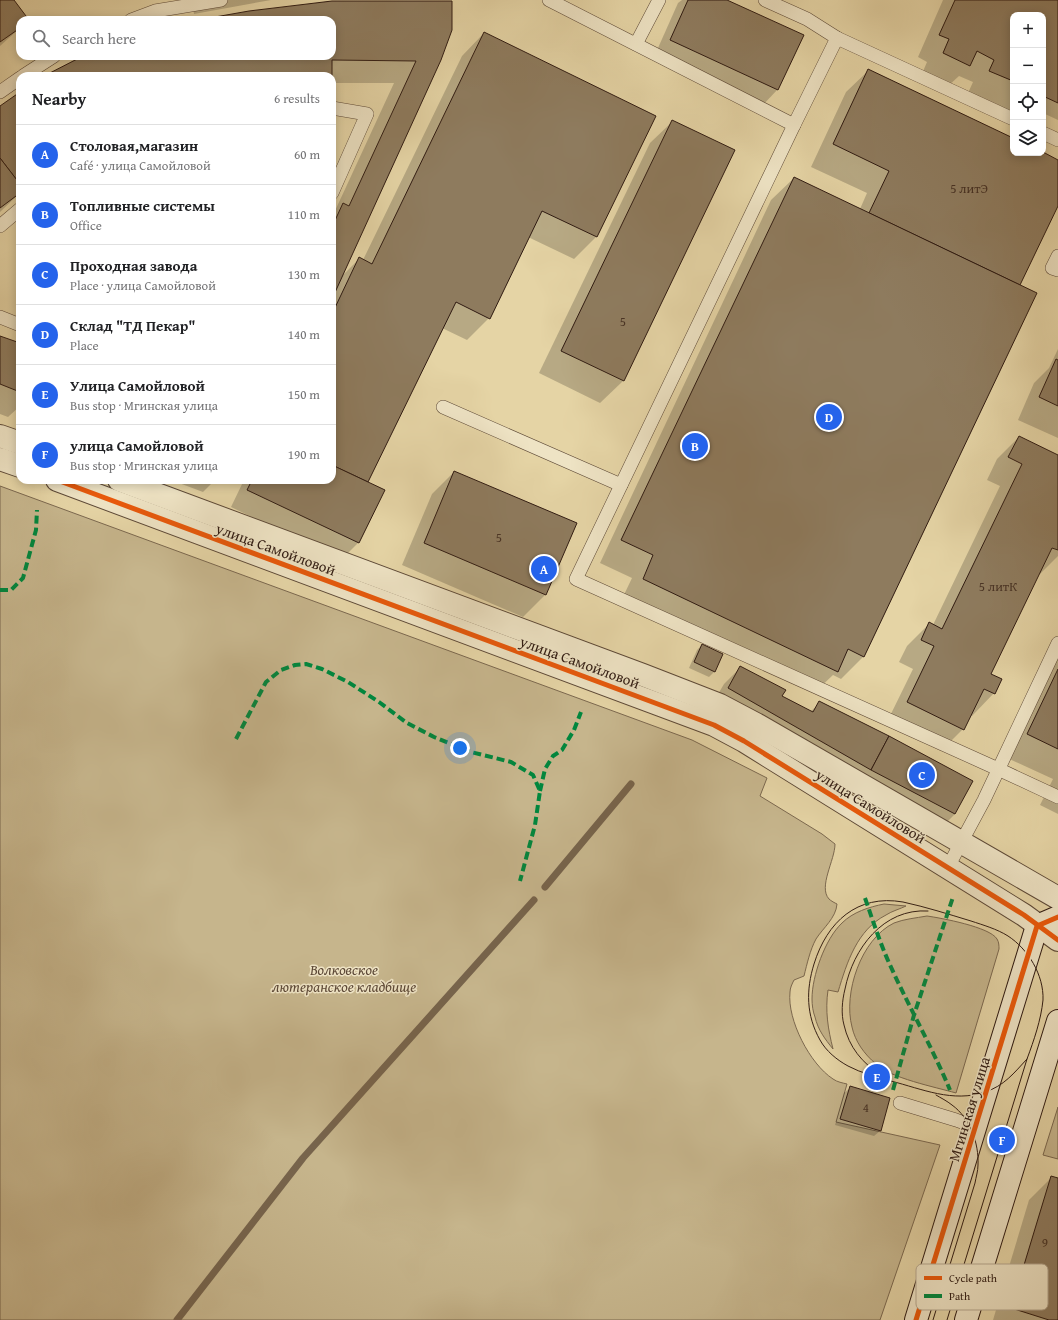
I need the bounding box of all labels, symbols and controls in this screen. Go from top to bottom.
map controls [1010,12,1046,156]
button: + [1010,12,1046,48]
search box [16,16,336,60]
icon: search [30,27,52,49]
text: Search here [62,28,136,49]
button: − [1010,48,1046,84]
button: locate [1010,84,1046,120]
text: Nearby [32,86,86,111]
text: 6 results [274,89,320,108]
button: layers [1010,120,1046,156]
text: Столовая,магазин [70,135,198,156]
text: A [41,145,49,164]
text: 60 m [294,145,320,164]
text: Café · улица Самойловой [70,156,211,175]
house number: 5 литЭ [950,179,988,198]
text: Топливные системы [70,195,215,216]
text: B [41,205,49,224]
text: 110 m [288,205,320,224]
text: Office [70,216,102,235]
text: Проходная завода [70,255,197,276]
text: C [41,265,49,284]
text: 130 m [288,265,320,284]
text: Place · улица Самойловой [70,276,216,295]
house number: 5 [620,312,626,331]
text: Склад "ТД Пекар" [70,315,196,336]
text: D [41,325,49,344]
text: 140 m [288,325,320,344]
text: Place [70,336,99,355]
text: Улица Самойловой [70,375,205,396]
text: E [42,385,48,404]
text: 150 m [288,385,320,404]
text: Bus stop · Мгинская улица [70,396,218,415]
pin: D [816,402,842,432]
pin: B [682,431,708,461]
text: улица Самойловой [70,435,204,456]
text: F [42,445,48,464]
text: 190 m [288,445,320,464]
text: Bus stop · Мгинская улица [70,456,218,475]
street label: улица Самойловой [212,517,339,580]
house number: 5 [496,528,502,547]
pin: A [531,554,557,584]
house number: 5 литК [979,577,1017,596]
street label: улица Самойловой [516,630,643,693]
your location [450,738,470,758]
pin: C [909,760,935,790]
street label: улица Самойловой [811,763,930,848]
park label: Волковское лютеранское кладбище [272,959,416,997]
street label: Мгинская улица [943,1053,995,1164]
pin: E [864,1062,890,1092]
house number: 4 [863,1098,869,1117]
pin: F [989,1125,1015,1155]
house number: 9 [1042,1233,1048,1252]
legend [916,1264,1048,1310]
text: Cycle path [949,1270,998,1286]
text: Path [949,1288,971,1304]

